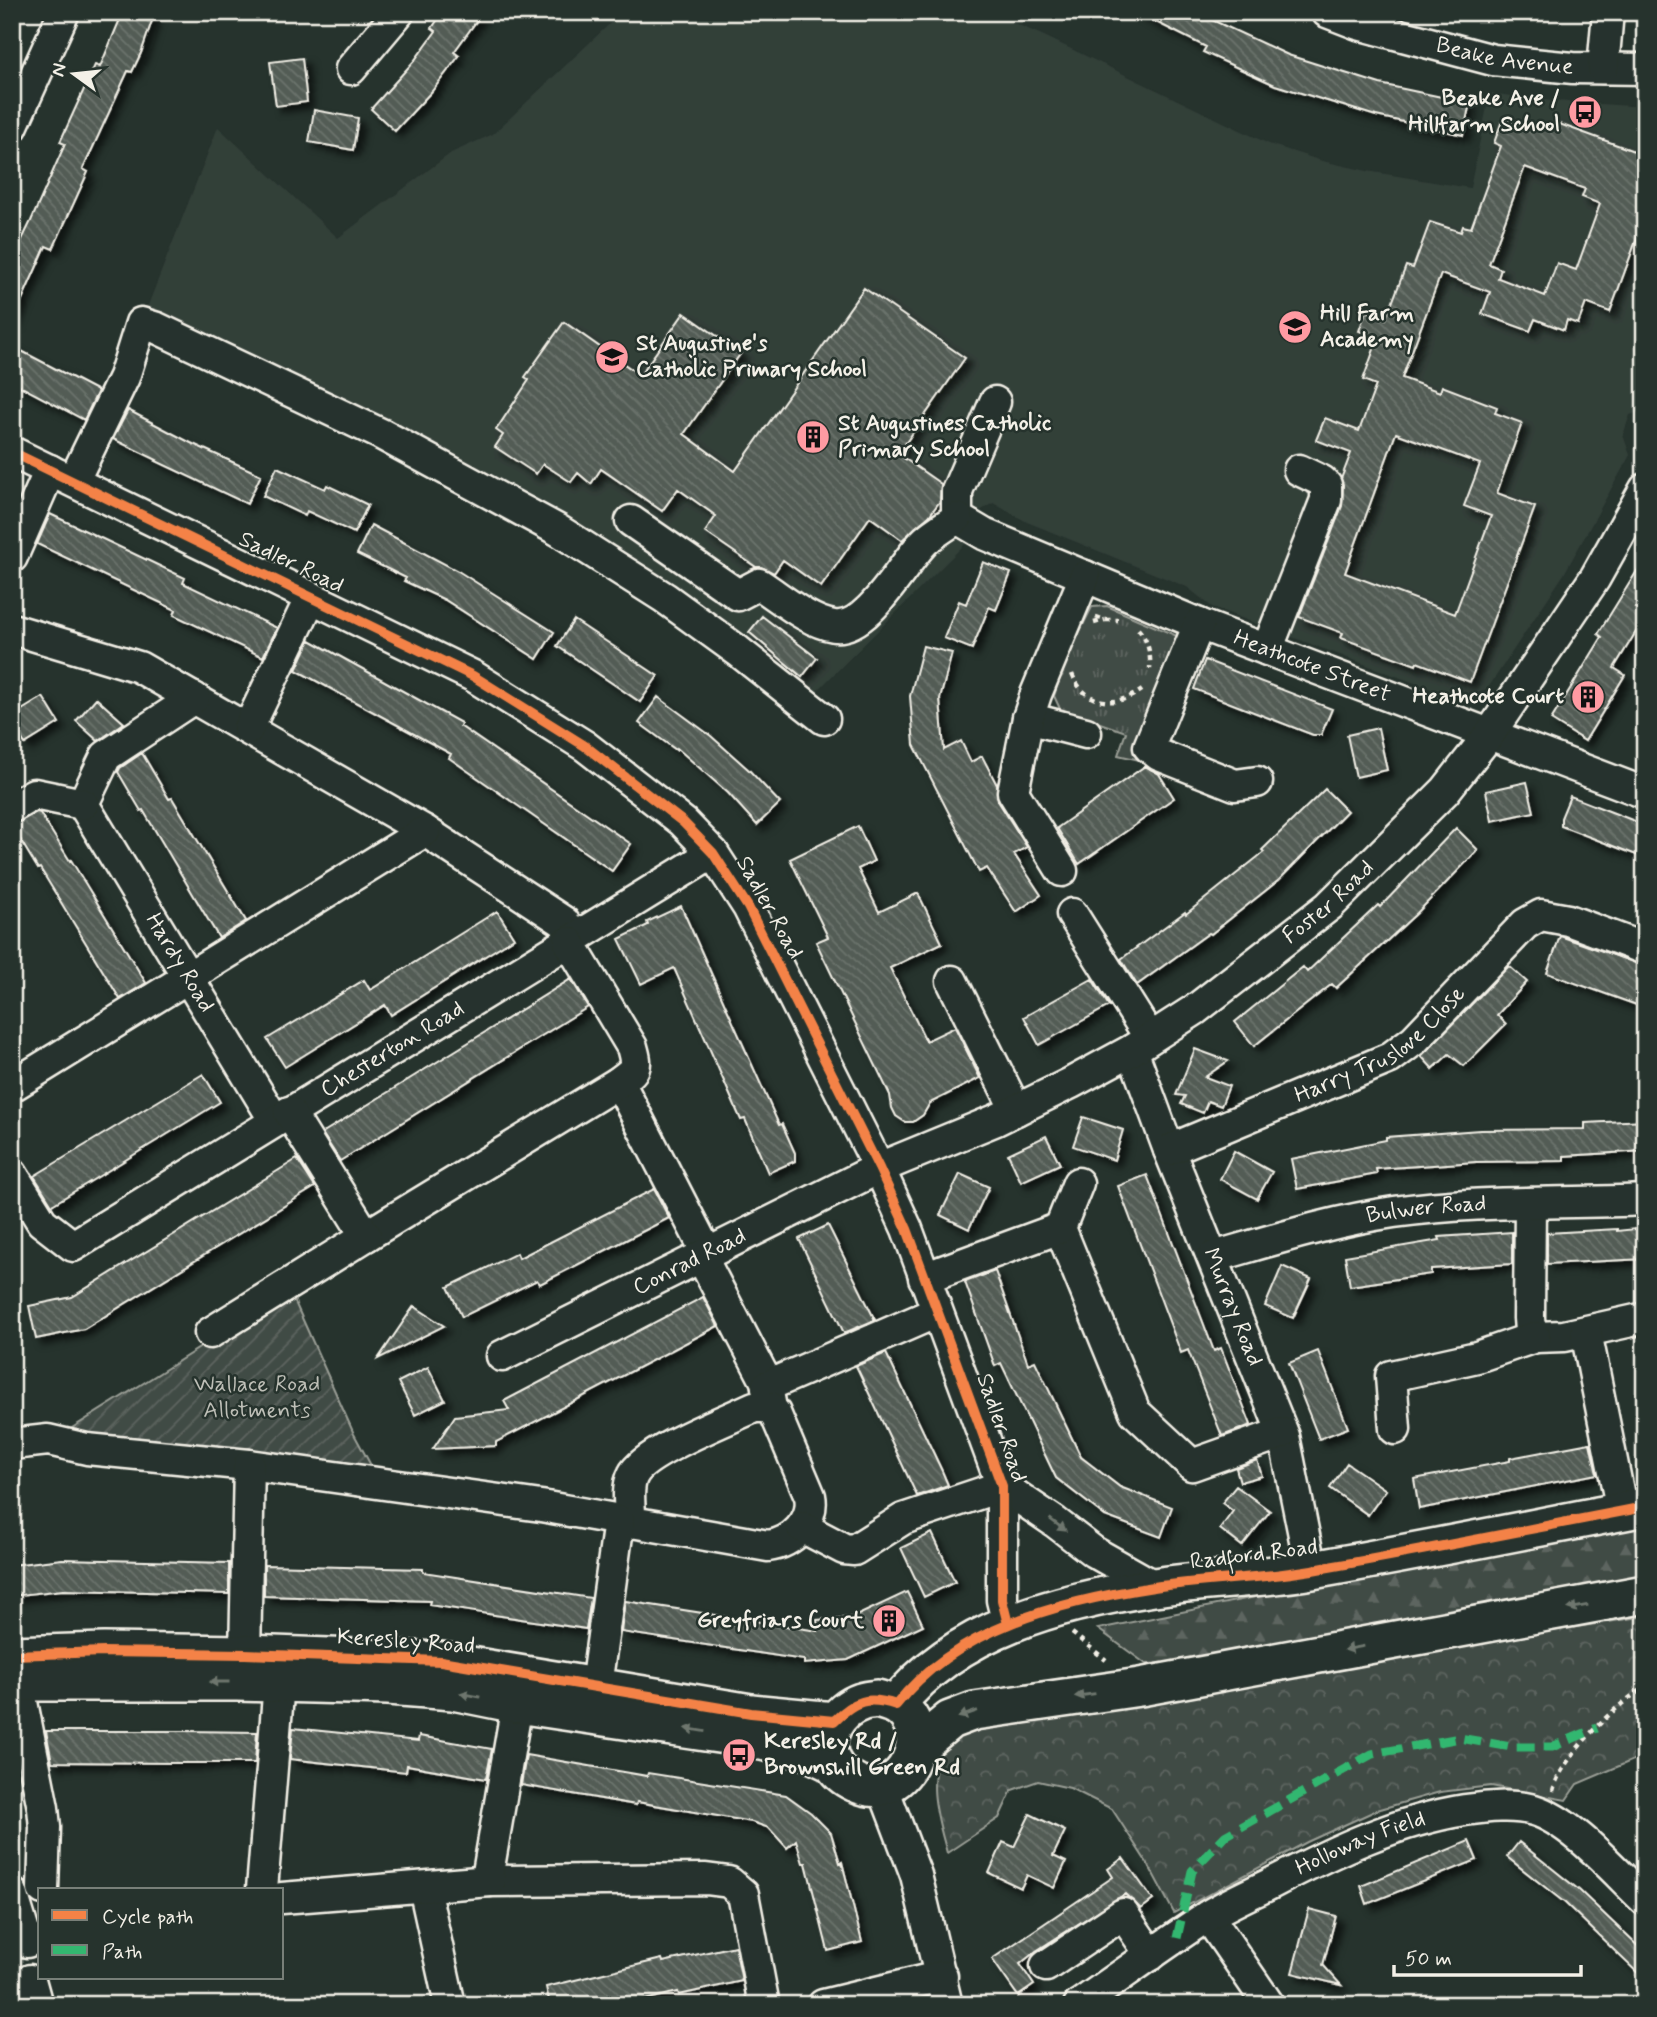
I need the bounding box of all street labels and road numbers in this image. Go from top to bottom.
street label: Beake Avenue [1433,30,1575,83]
street label: Sadler Road [233,525,349,601]
street label: Heathcote Street [1229,623,1395,710]
street label: Sadler Road [728,851,810,965]
street label: Foster Road [1277,854,1381,951]
street label: Hardy Road [138,908,221,1018]
street label: Harry Truslove Close [1290,980,1473,1111]
street label: Chesterton Road [315,994,470,1105]
street label: Bulwer Road [1364,1189,1487,1231]
street label: Conrad Road [628,1221,752,1303]
street label: Murray Road [1195,1244,1269,1371]
street label: Sadler Road [968,1370,1034,1486]
street label: Radford Road [1189,1532,1320,1579]
street label: Keresley Road [336,1622,476,1662]
street label: Holloway Field [1291,1804,1429,1884]

